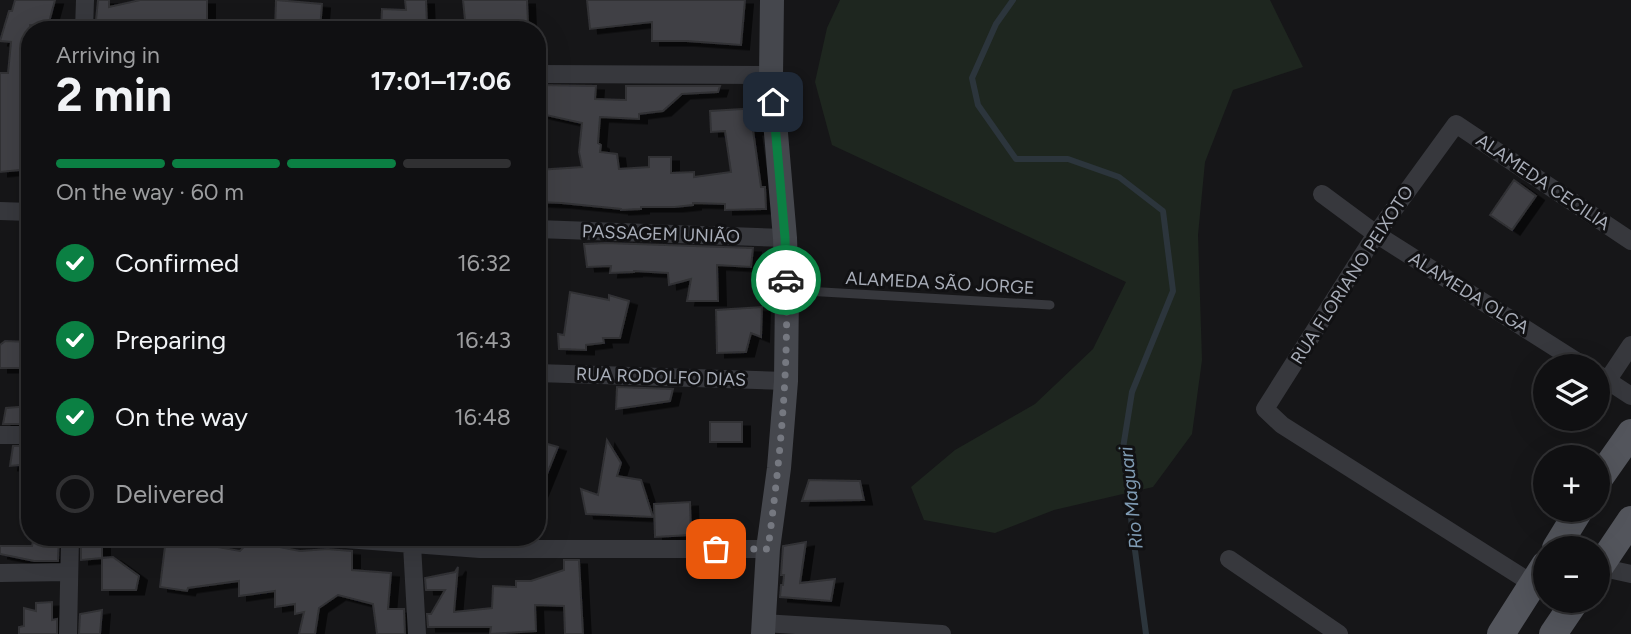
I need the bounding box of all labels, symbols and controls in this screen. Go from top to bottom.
text: Arriving in [56,41,160,69]
text: 17:01–17:06 [370,65,511,97]
text: 2 min [56,67,172,123]
pin [743,72,803,132]
icon: home [754,83,792,121]
street label: ALAMEDA CECILIA [1472,129,1614,235]
text: On the way · 60 m [56,178,244,206]
street label: RUA FLORIANO PEIXOTO [1286,181,1418,369]
street label: PASSAGEM UNIÃO [582,220,740,248]
icon: check [56,244,94,282]
courier [751,245,821,315]
text: Confirmed [115,247,239,279]
street label: ALAMEDA OLGA [1405,247,1533,339]
text: 16:32 [457,249,511,277]
icon: car [767,261,805,299]
street label: ALAMEDA SÃO JORGE [845,267,1035,299]
icon: check [56,321,94,359]
text: Preparing [115,324,226,356]
text: 16:43 [456,326,511,354]
map controls [1533,354,1610,613]
button: layers [1533,354,1610,431]
street label: RUA RODOLFO DIAS [576,363,746,391]
icon: check [56,398,94,436]
text: On the way [115,401,248,433]
text: 16:48 [454,403,511,431]
water label: Rio Maguari [1114,445,1148,550]
button: + [1533,445,1610,522]
text: Delivered [115,478,224,510]
pin [686,519,746,579]
icon: bag [697,530,735,568]
button: − [1533,536,1610,613]

